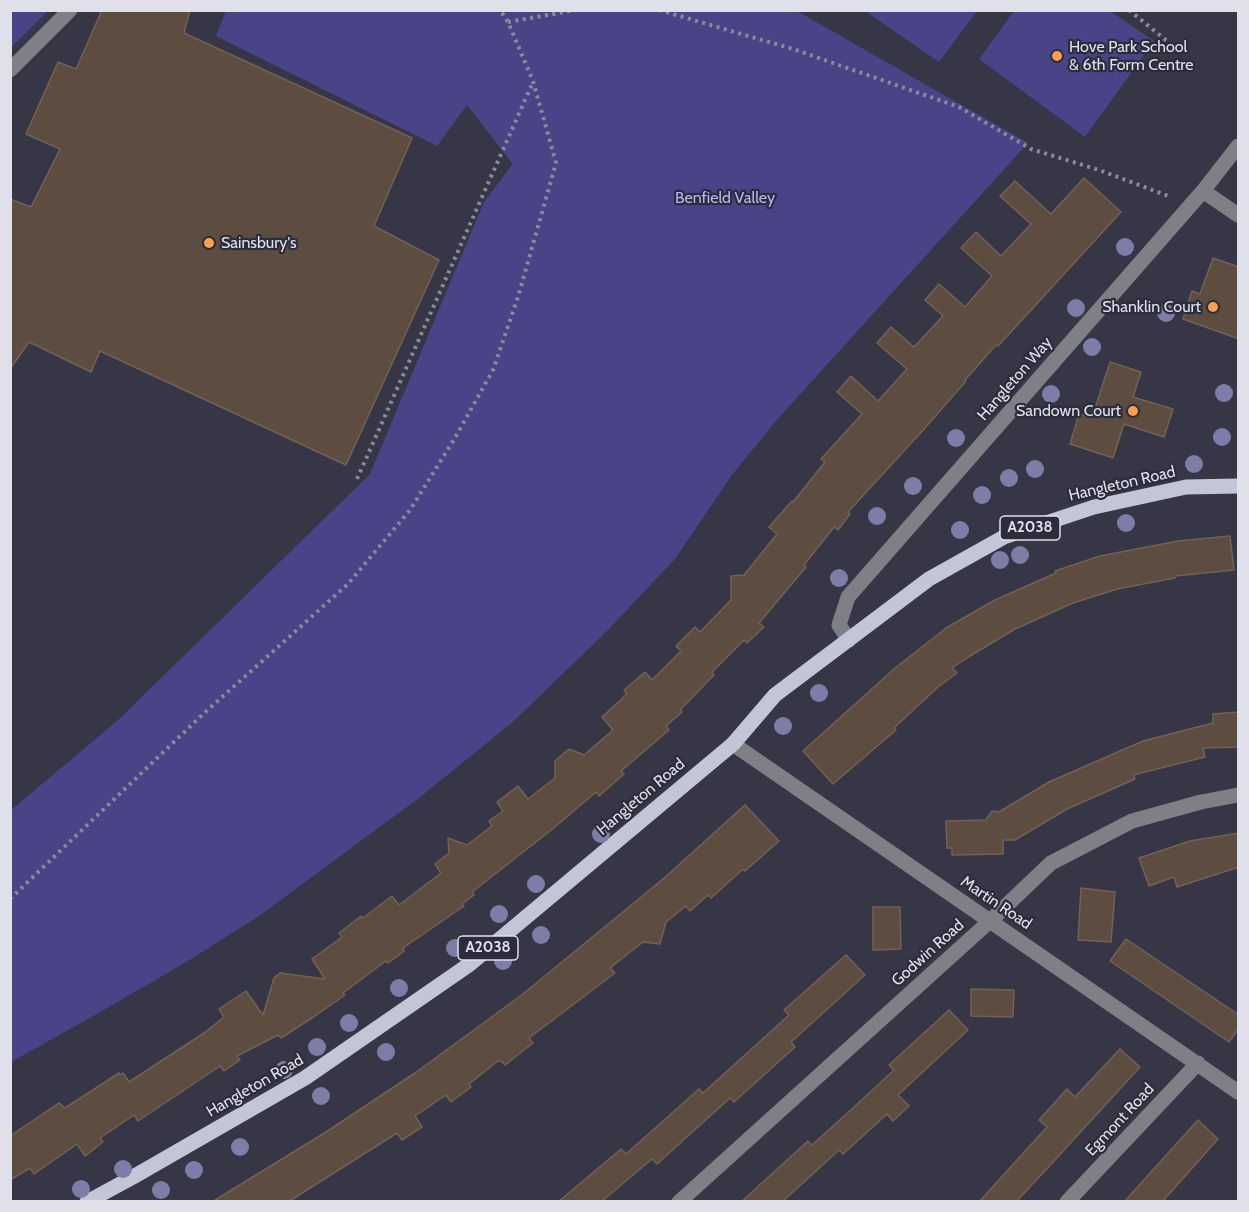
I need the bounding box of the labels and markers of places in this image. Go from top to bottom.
place label: Hove Park School & 6th Form Centre [1069,37,1193,75]
marker: Hove Park School & 6th Form Centre [1050,49,1064,63]
place label: Sainsbury's [221,233,297,253]
marker: Sainsbury's [202,236,216,250]
place label: Shanklin Court [1102,297,1201,317]
marker: Shanklin Court [1206,300,1220,314]
place label: Sandown Court [1016,401,1121,421]
marker: Sandown Court [1126,404,1140,418]

